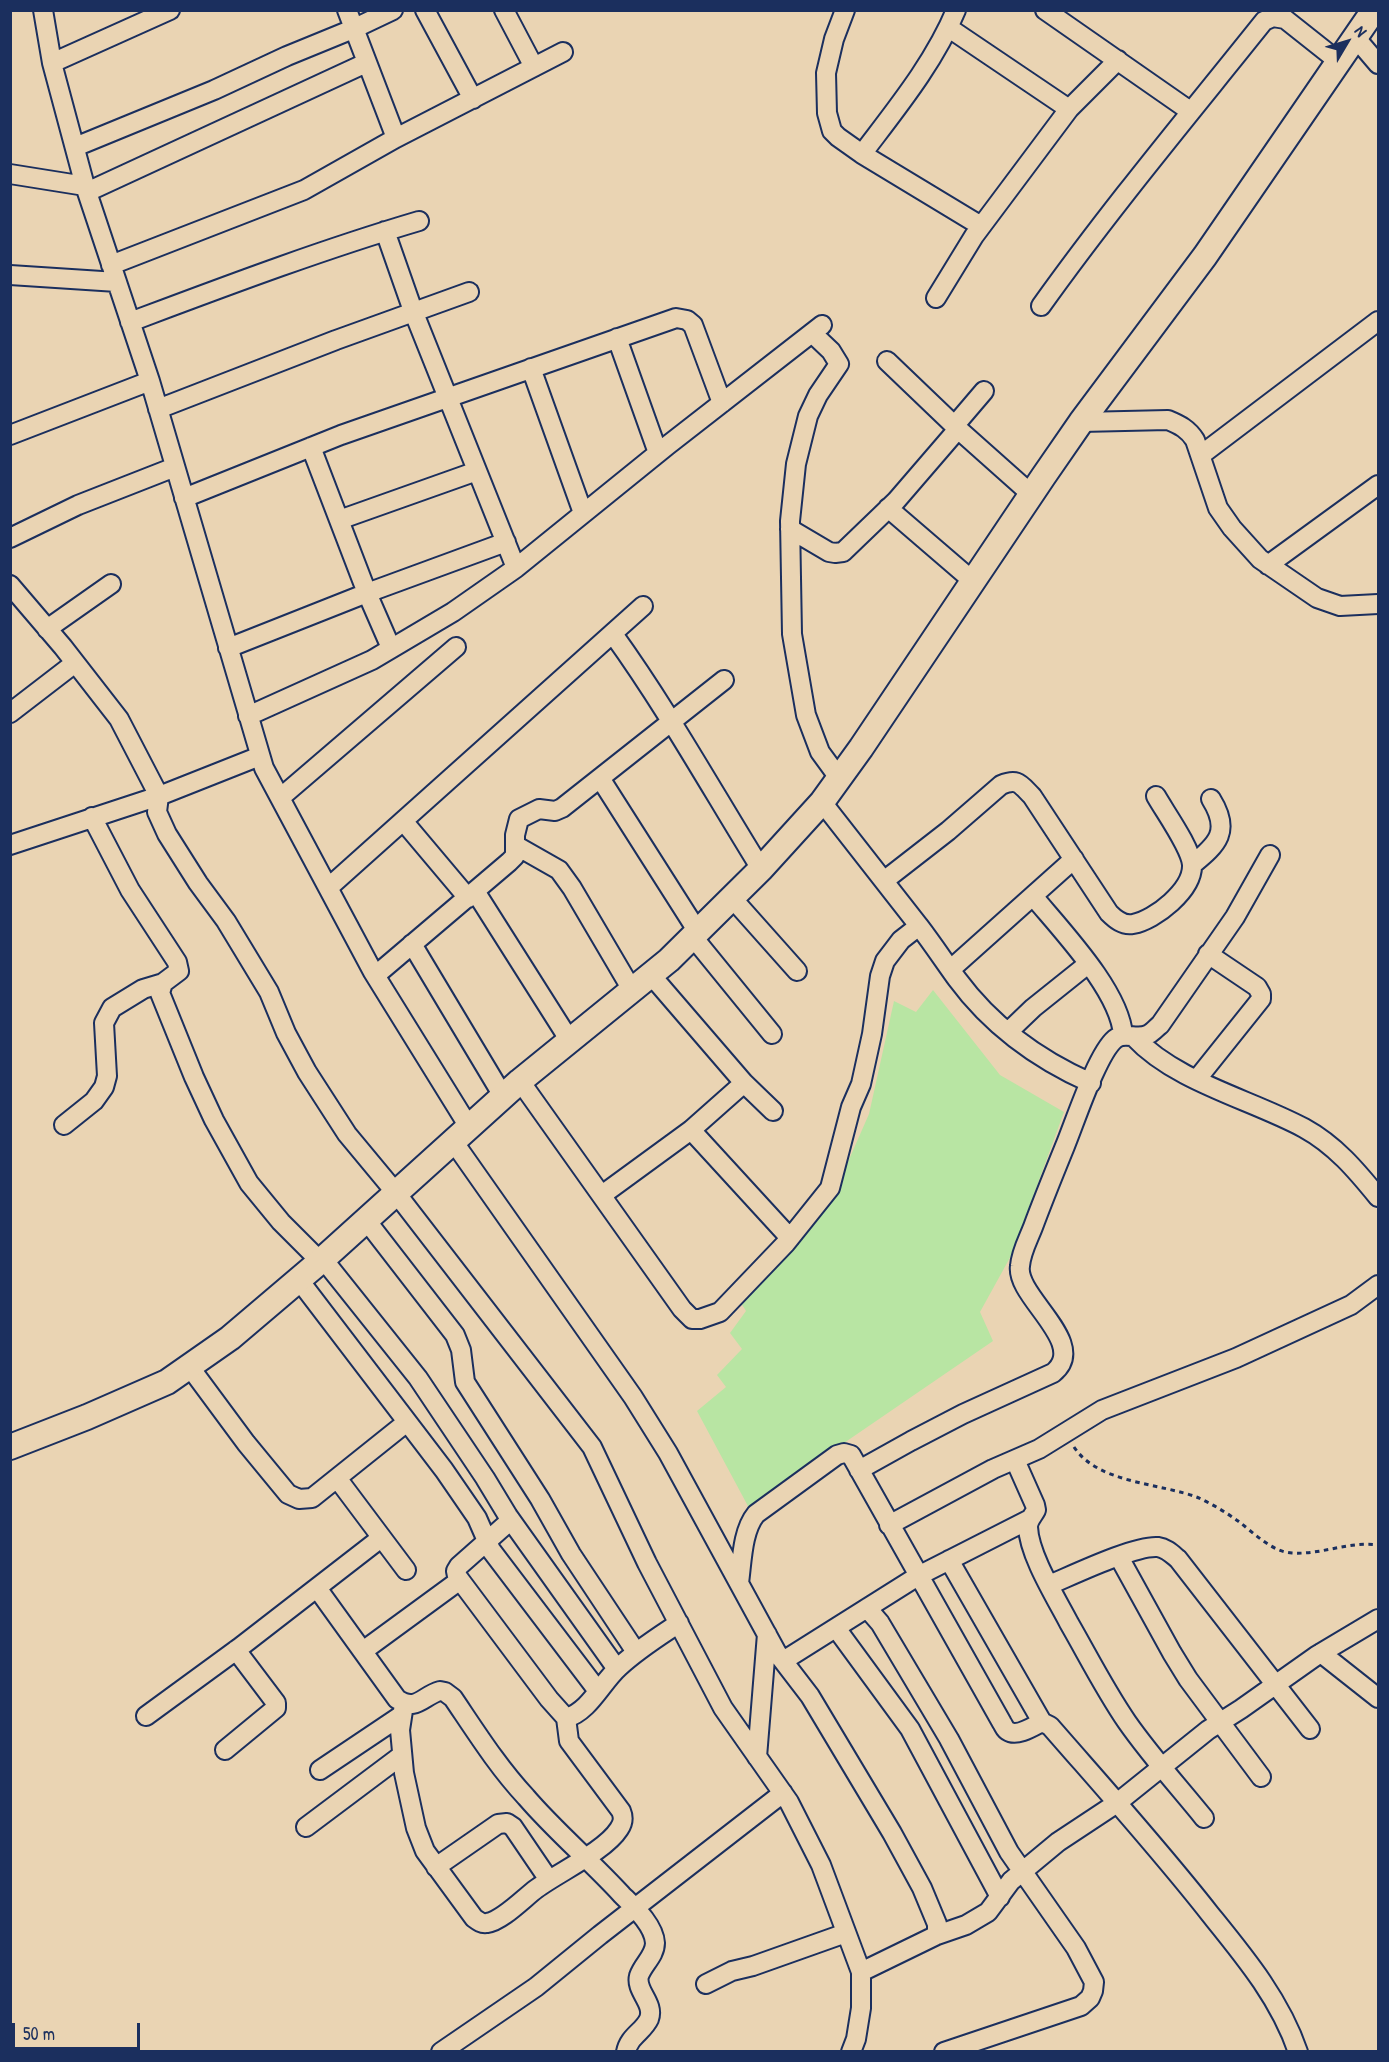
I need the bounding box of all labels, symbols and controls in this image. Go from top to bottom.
north arrow [1317,12,1377,72]
text: N [1350,21,1372,41]
scale bar [15,2011,142,2049]
text: 50 m [23,2021,55,2046]

